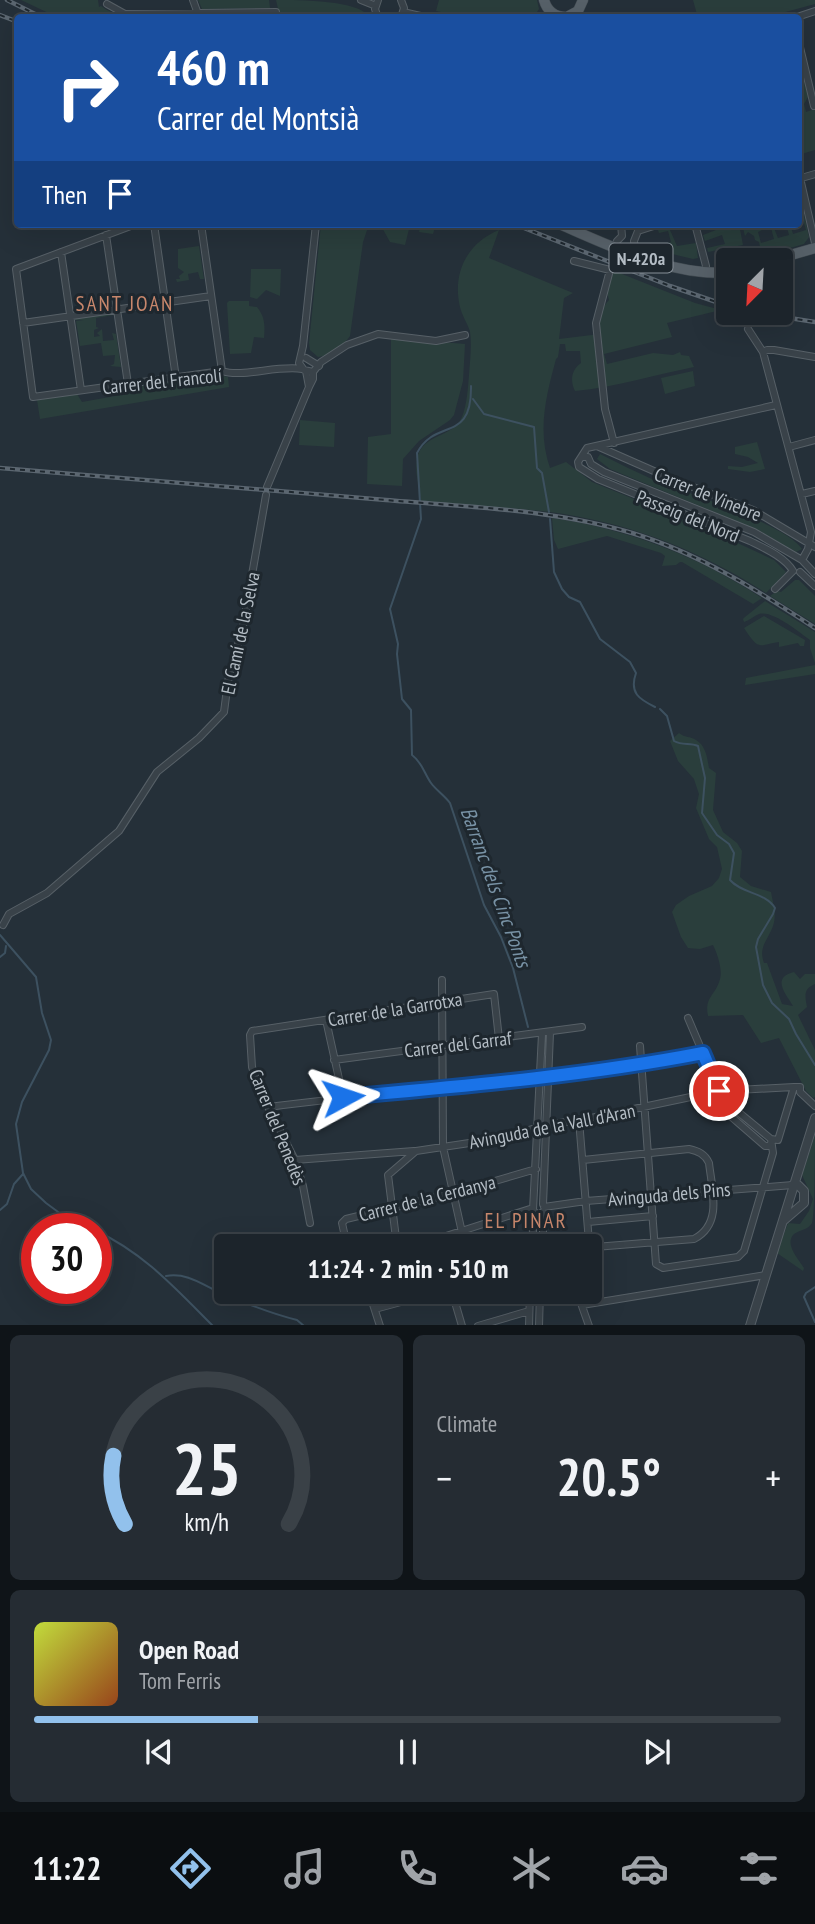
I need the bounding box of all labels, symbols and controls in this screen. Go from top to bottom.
text: 460 m [157,35,270,99]
icon: right [42,42,133,133]
text: Carrer del Montsià [157,97,359,139]
icon: arrive [101,175,139,213]
text: Then [42,178,87,211]
road number: N-420a [610,244,672,272]
north arrow [716,248,793,326]
map controls [716,248,793,325]
district label: SANT JOAN [76,290,174,317]
street label: Carrer del Francolí [101,363,223,399]
street label: Carrer de Vinebre [651,462,765,526]
street label: Passeig del Nord [633,484,743,548]
street label: El Camí de la Selva [215,570,265,696]
water label: Barranc dels Cinc Ponts [455,803,538,972]
street label: Carrer de la Garrotxa [326,987,464,1031]
street label: Carrer del Garraf [403,1025,514,1062]
position arrow [306,1060,380,1134]
pin [689,1061,749,1121]
street label: Carrer del Penedès [244,1066,312,1188]
icon: arrive [700,1072,738,1110]
street label: Avinguda de la Vall d'Aran [467,1098,637,1154]
street label: Carrer de la Cerdanya [356,1169,498,1227]
street label: Avinguda dels Pins [607,1177,731,1211]
district label: EL PINAR [484,1207,568,1234]
speed limit sign: 30 [21,1213,112,1304]
text: 11:24 · 2 min · 510 m [308,1252,508,1285]
text: Climate [437,1409,497,1438]
text: 25 [171,1420,241,1514]
text: 20.5° [556,1443,661,1510]
text: − [437,1453,452,1502]
text: + [765,1453,781,1502]
text: km/h [184,1505,228,1537]
text: Open Road [139,1633,239,1666]
text: Tom Ferris [139,1666,221,1695]
icon: previous [140,1733,178,1771]
icon: pause [389,1733,427,1771]
icon: next [638,1733,676,1771]
icon: directions [166,1844,215,1893]
icon: music [280,1844,329,1893]
icon: phone [393,1844,442,1893]
icon: climate [507,1844,556,1893]
icon: car [620,1844,669,1893]
icon: filters [734,1844,783,1893]
text: 11:22 [32,1847,101,1889]

